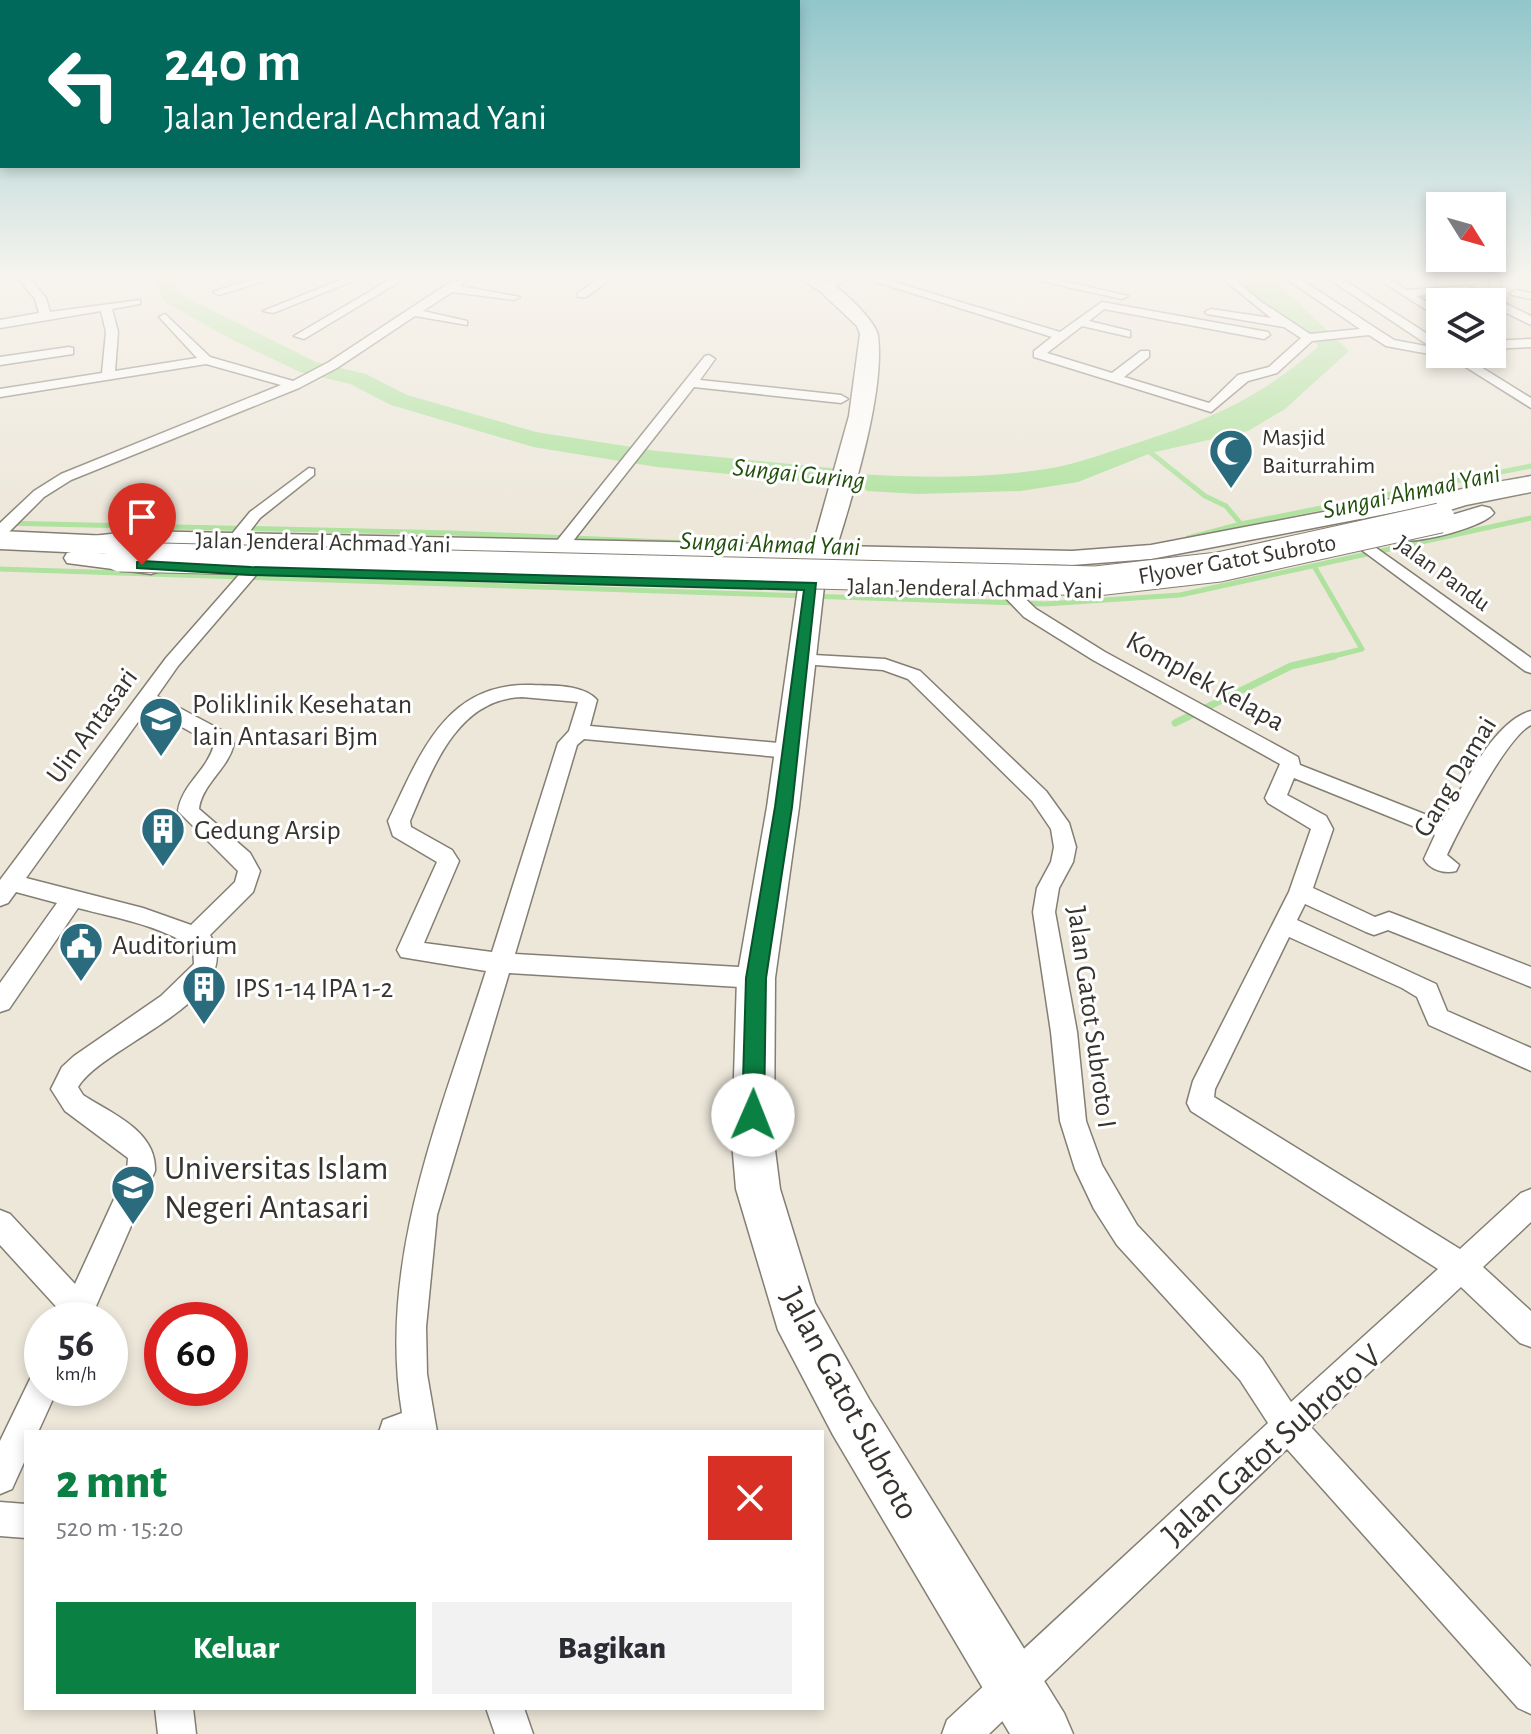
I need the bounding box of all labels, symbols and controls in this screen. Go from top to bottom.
icon: left [32,32,136,136]
text: 240 m [164,35,301,91]
text: Jalan Jenderal Achmad Yani [164,100,547,136]
north arrow [1426,192,1506,272]
map controls [1426,192,1506,368]
button: layers [1426,288,1506,368]
place label: Masjid Baiturrahim [1262,426,1375,478]
mosque icon: Masjid Baiturrahim [1207,427,1255,490]
water label: Sungai Guring [731,454,866,494]
water label: Sungai Ahmad Yani [1320,460,1503,523]
pin [108,483,176,565]
icon: arrive [120,495,164,539]
water label: Sungai Ahmad Yani [679,528,861,560]
street label: Jalan Jenderal Achmad Yani [195,529,451,557]
street label: Flyover Gatot Subroto [1136,531,1338,589]
street label: Jalan Pandu [1390,531,1494,616]
street label: Jalan Jenderal Achmad Yani [847,575,1103,603]
street label: Komplek Kelapa [1121,627,1289,737]
street label: Uin Antasari [42,664,143,789]
place label: Poliklinik Kesehatan Iain Antasari Bjm [192,691,412,751]
school or university icon: Poliklinik Kesehatan Iain Antasari Bjm [137,695,185,758]
street label: Gang Damai [1409,712,1502,842]
building icon: Gedung Arsip [139,805,187,868]
place label: Gedung Arsip [194,817,341,845]
street label: Jalan Gatot Subroto I [1062,905,1120,1130]
public building icon: Auditorium [57,920,105,983]
place label: Auditorium [112,932,237,960]
building icon: IPS 1-14 IPA 1-2 [180,963,228,1026]
place label: IPS 1-14 IPA 1-2 [235,975,393,1003]
position arrow [711,1073,795,1157]
place label: Universitas Islam Negeri Antasari [164,1152,388,1225]
school or university icon: Universitas Islam Negeri Antasari [109,1163,157,1226]
street label: Jalan Gatot Subroto [774,1282,925,1525]
speed limit sign: 60 [144,1302,248,1406]
text: 56 [58,1324,94,1364]
street label: Jalan Gatot Subroto V [1156,1339,1388,1552]
text: km/h [55,1364,97,1384]
button: close [708,1456,792,1540]
text: 2 mnt [56,1459,167,1507]
text: 520 m · 15:20 [56,1515,183,1541]
button: Keluar [56,1602,416,1694]
button: Bagikan [432,1602,792,1694]

